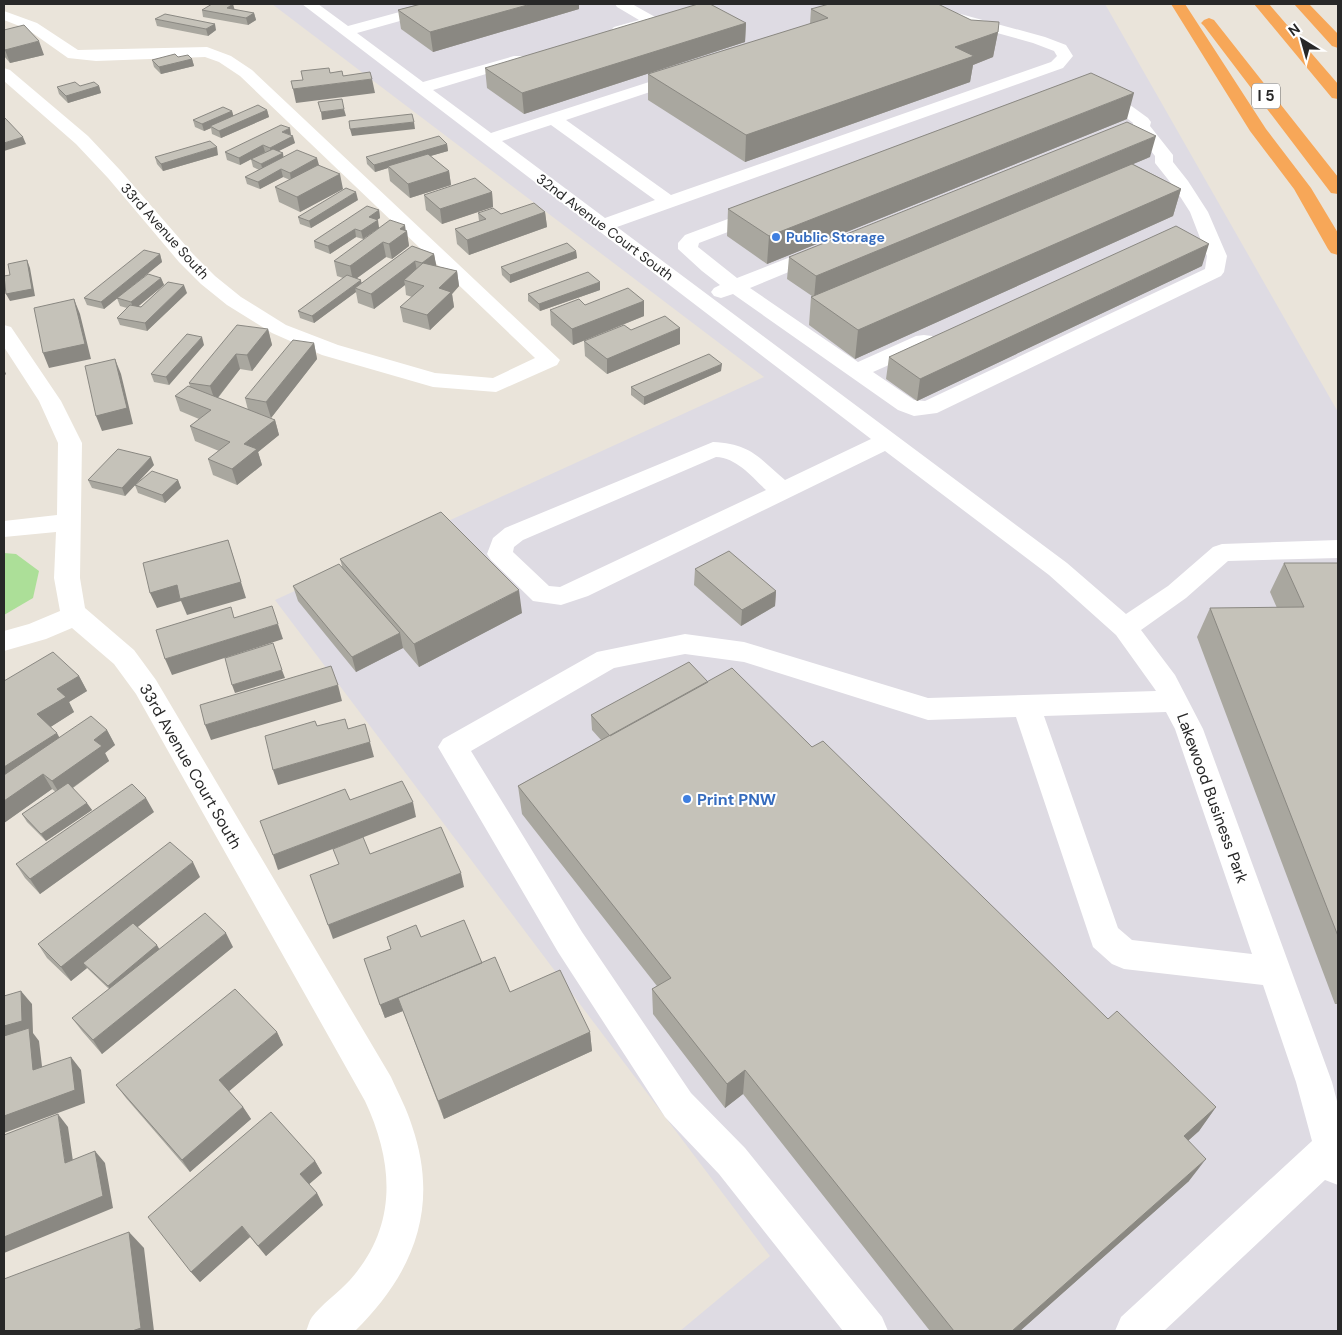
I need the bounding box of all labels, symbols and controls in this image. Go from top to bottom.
north arrow [1277,15,1327,65]
text: N [1285,19,1304,40]
road number: I 5 [1252,84,1280,108]
street label: 32nd Avenue Court South [533,170,677,284]
street label: 33rd Avenue South [117,179,213,283]
place label: Public Storage [786,228,885,246]
marker: Public Storage [770,231,782,243]
street label: 33rd Avenue Court South [135,680,247,853]
street label: Lakewood Business Park [1172,710,1253,886]
place label: Print PNW [697,789,776,810]
marker: Print PNW [681,793,693,805]

